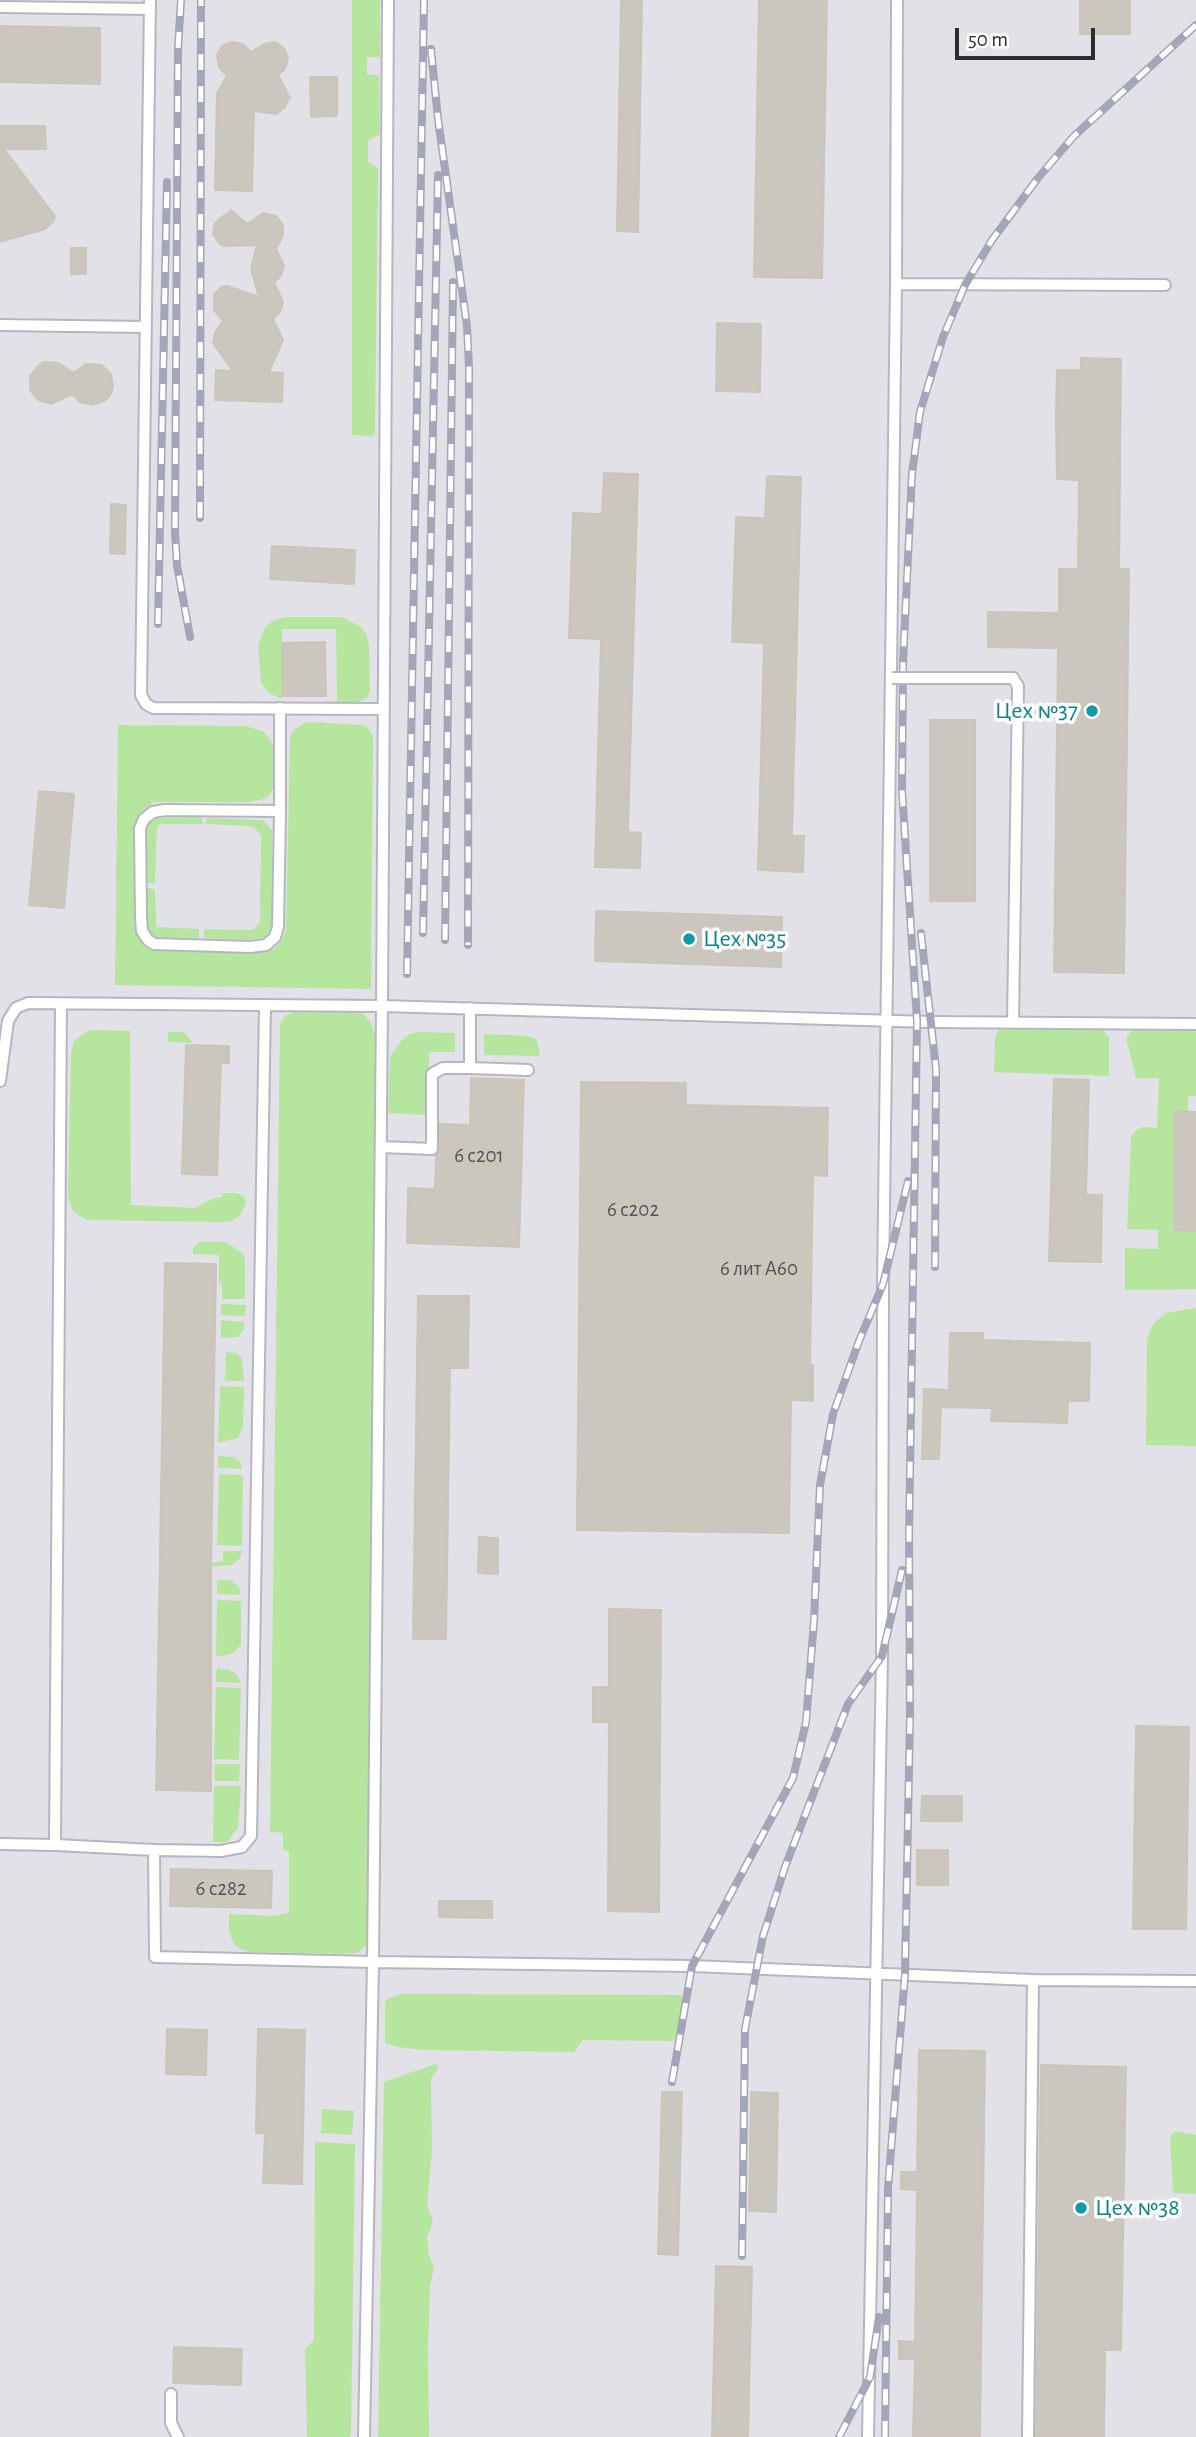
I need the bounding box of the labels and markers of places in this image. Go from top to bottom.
place label: Цех №37 [995,697,1078,725]
marker: Цех №37 [1084,703,1100,719]
place label: Цех №35 [703,925,786,953]
marker: Цех №35 [681,931,697,947]
place label: Цех №38 [1095,2194,1180,2222]
marker: Цех №38 [1073,2200,1089,2216]

